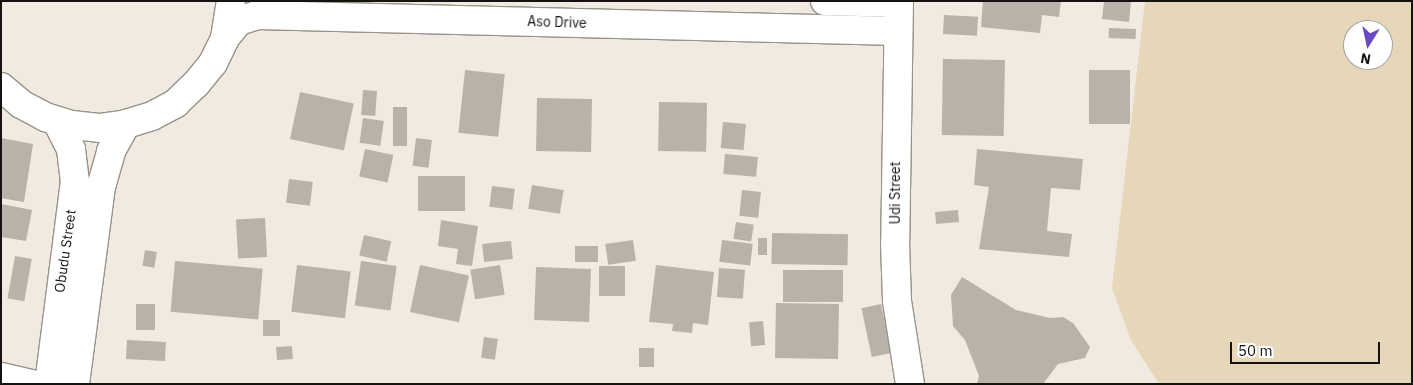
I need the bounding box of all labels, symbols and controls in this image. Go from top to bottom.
street label: Aso Drive [527,13,587,31]
north arrow [1343,20,1393,70]
text: N [1359,49,1372,69]
street label: Udi Street [887,162,903,224]
street label: Obudu Street [51,208,79,294]
scale bar [1233,332,1383,364]
text: 50 m [1238,341,1273,360]

